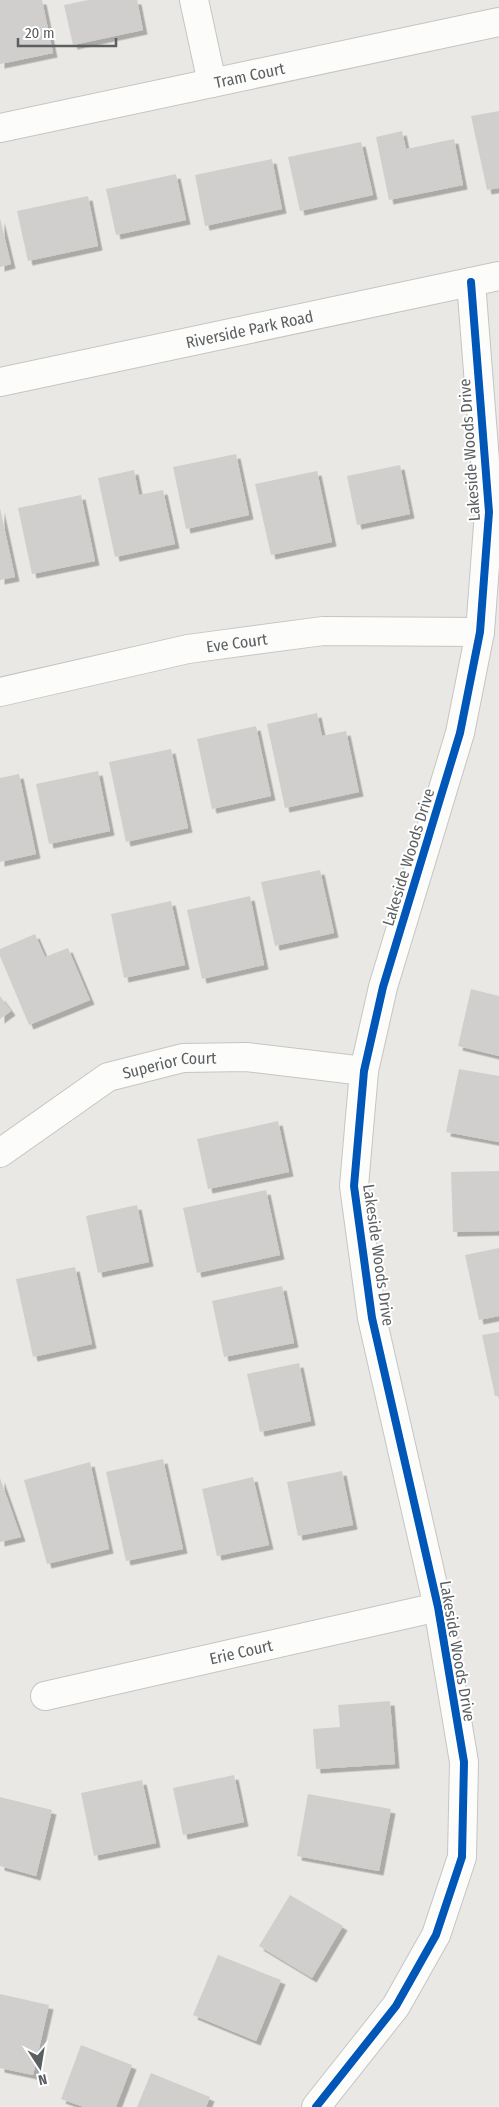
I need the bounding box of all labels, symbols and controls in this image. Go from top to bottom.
scale bar [18,15,115,47]
text: 20 m [25,24,55,42]
street label: Tram Court [213,59,287,92]
street label: Riverside Park Road [184,307,315,352]
street label: Lakeside Woods Drive [455,378,484,522]
street label: Eve Court [205,629,269,656]
street label: Lakeside Woods Drive [379,786,438,928]
street label: Superior Court [120,1048,217,1083]
street label: Lakeside Woods Drive [359,1183,398,1327]
street label: Lakeside Woods Drive [436,1579,479,1723]
street label: Erie Court [208,1636,275,1668]
north arrow [15,2042,65,2092]
text: N [37,2070,48,2088]

